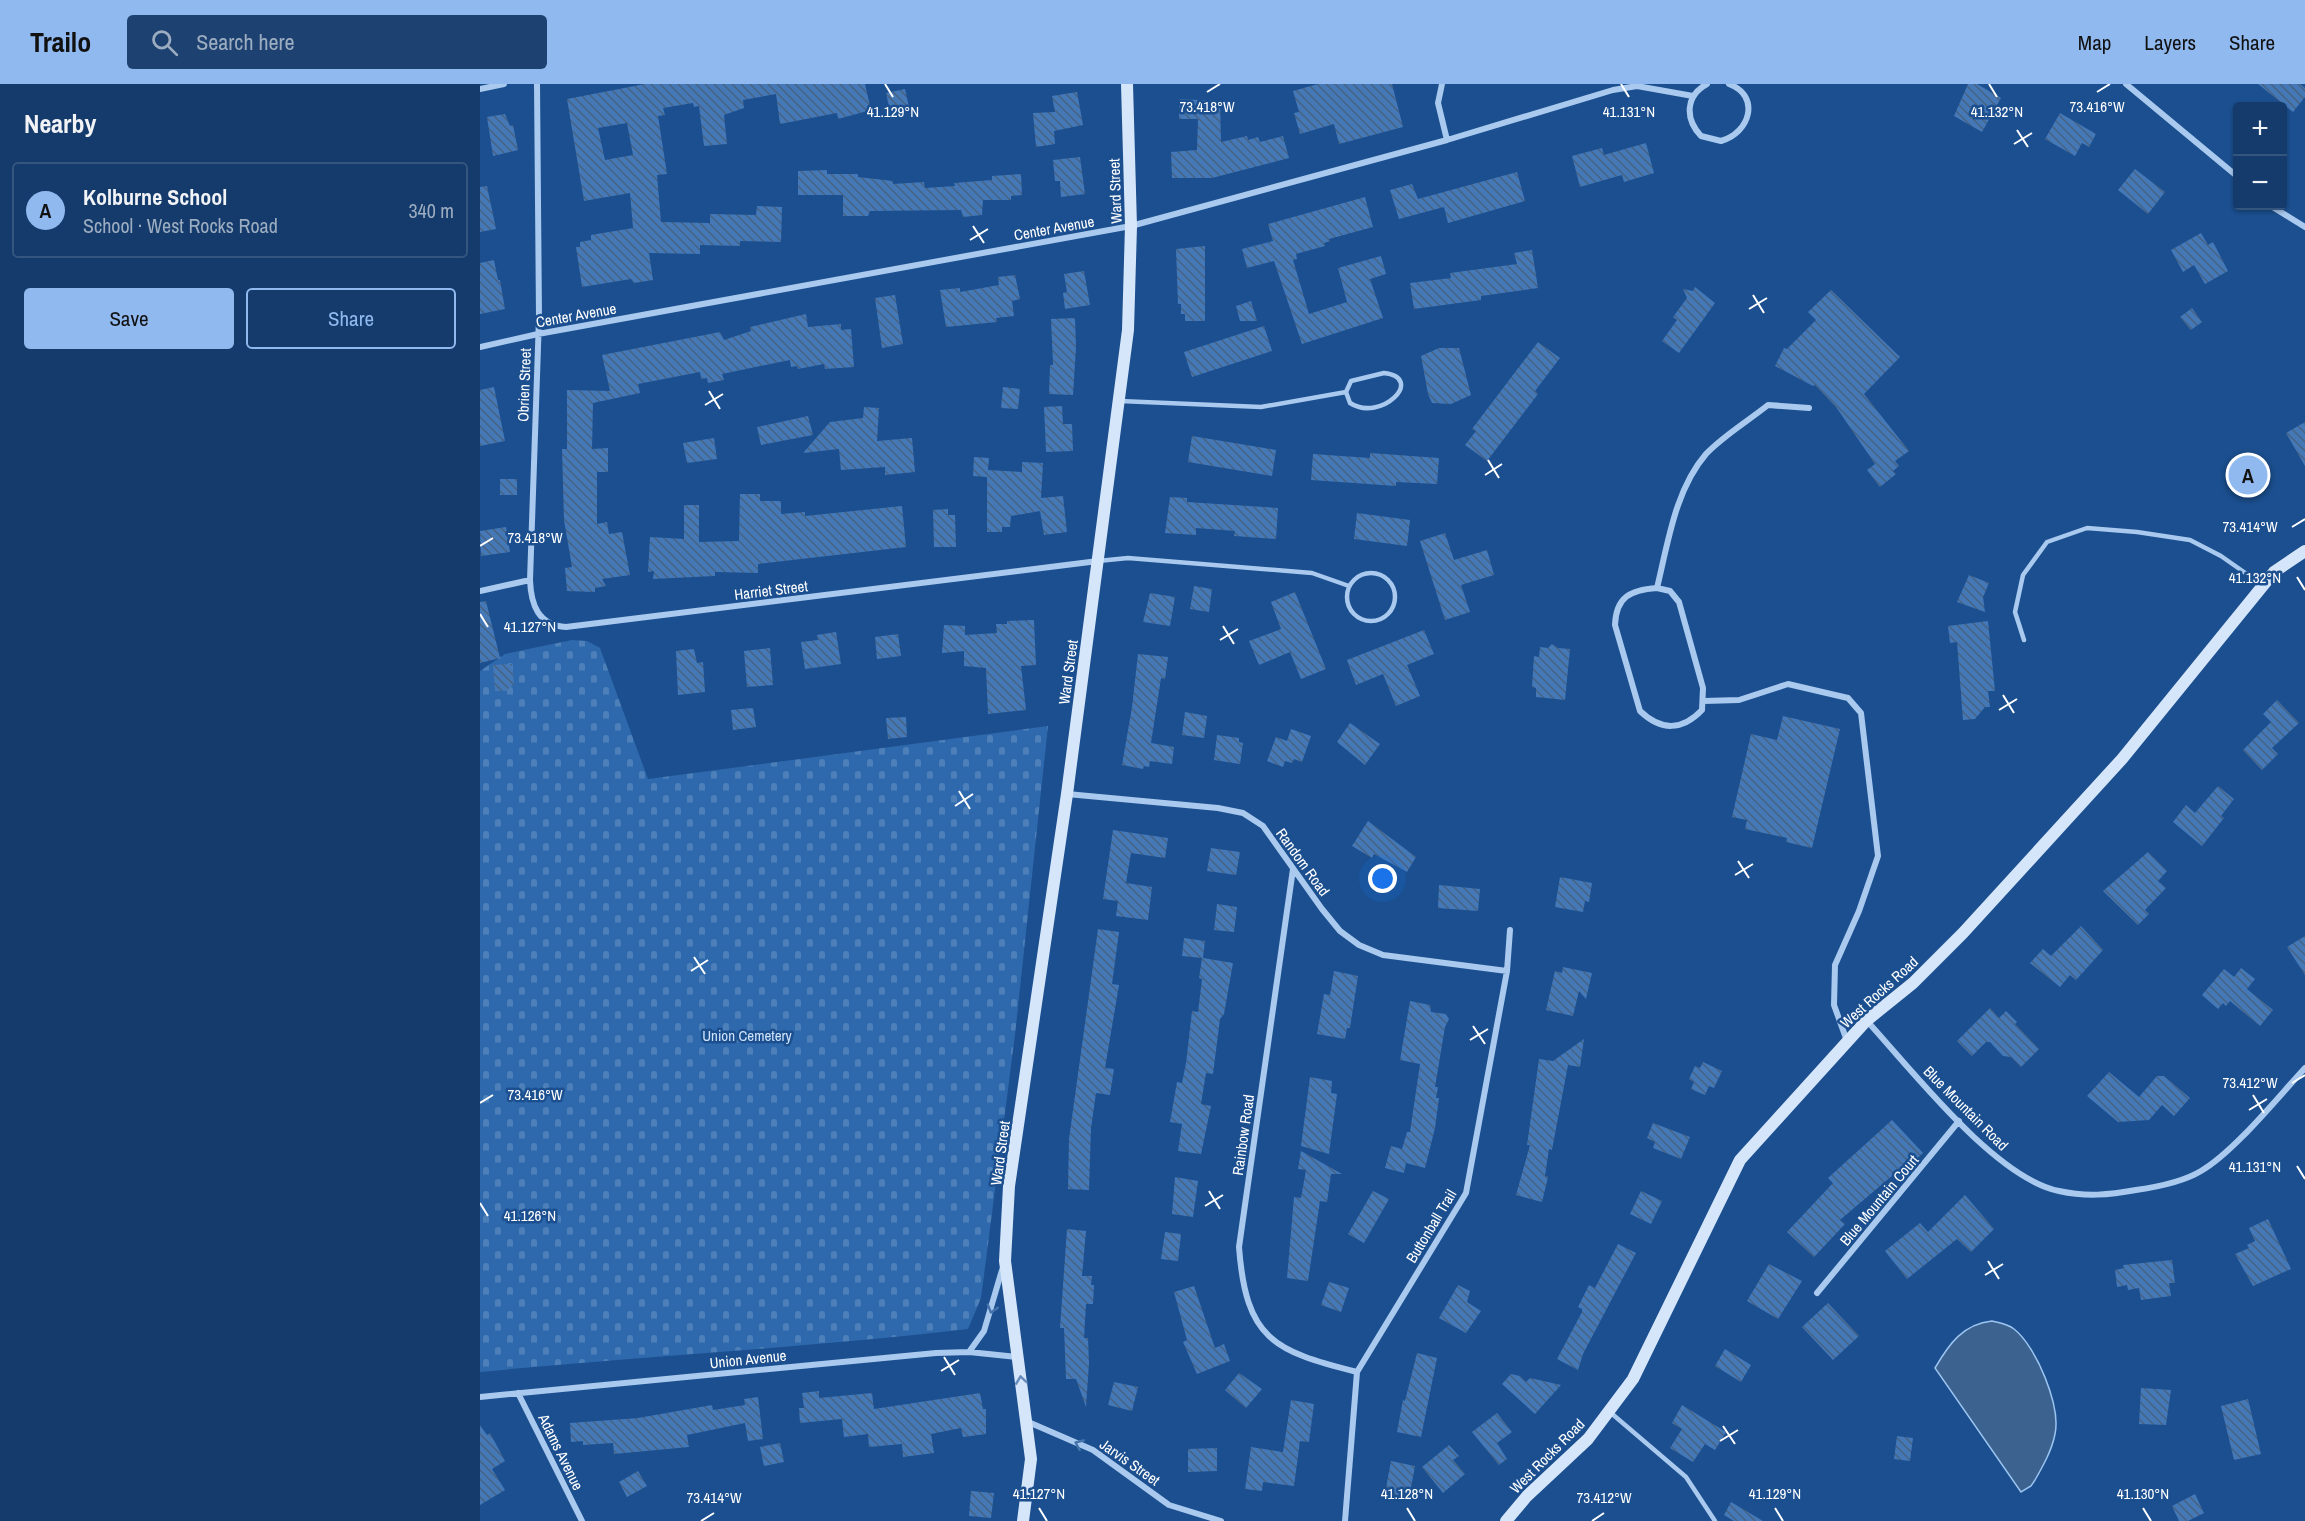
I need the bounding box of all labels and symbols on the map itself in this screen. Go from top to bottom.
text: 73.418°W [1179,96,1235,117]
text: 73.416°W [2069,96,2125,117]
text: 41.129°N [867,101,919,122]
text: 41.131°N [1603,101,1655,122]
text: 41.132°N [1971,101,2023,122]
street label: Ward Street [1103,157,1127,224]
street label: Center Avenue [1012,211,1096,245]
street label: Center Avenue [534,298,618,332]
street label: Obrien Street [512,347,536,422]
pin: A [2228,452,2268,498]
text: 73.414°W [2222,516,2278,537]
text: 73.418°W [507,527,563,548]
text: 41.132°N [2229,567,2281,588]
street label: Harriet Street [733,575,809,605]
text: 41.127°N [504,616,556,637]
street label: Ward Street [1053,638,1083,706]
street label: Random Road [1271,824,1335,900]
your location [1368,864,1397,893]
street label: West Rocks Road [1835,951,1923,1033]
park label: Union Cemetery [702,1025,793,1046]
street label: Blue Mountain Road [1919,1061,2013,1155]
text: 73.412°W [2222,1072,2278,1093]
text: 73.416°W [507,1084,563,1105]
street label: Rainbow Road [1227,1093,1259,1177]
street label: Ward Street [985,1119,1015,1187]
street label: Blue Mountain Court [1835,1150,1924,1250]
text: 41.131°N [2229,1156,2281,1177]
street label: Buttonball Trail [1401,1185,1461,1267]
text: 41.126°N [504,1205,556,1226]
one-way arrow [987,1303,999,1314]
street label: Union Avenue [709,1345,788,1373]
one-way arrow [1015,1375,1027,1384]
street label: Adams Avenue [533,1409,589,1494]
street label: West Rocks Road [1505,1414,1589,1498]
street label: Jarvis Street [1096,1434,1165,1491]
one-way arrow [1075,1439,1086,1451]
text: 41.127°N [1013,1483,1065,1504]
text: 41.128°N [1381,1483,1433,1504]
text: 41.129°N [1749,1483,1801,1504]
text: 41.130°N [2117,1483,2169,1504]
text: 73.414°W [686,1487,742,1508]
text: 73.412°W [1576,1487,1632,1508]

